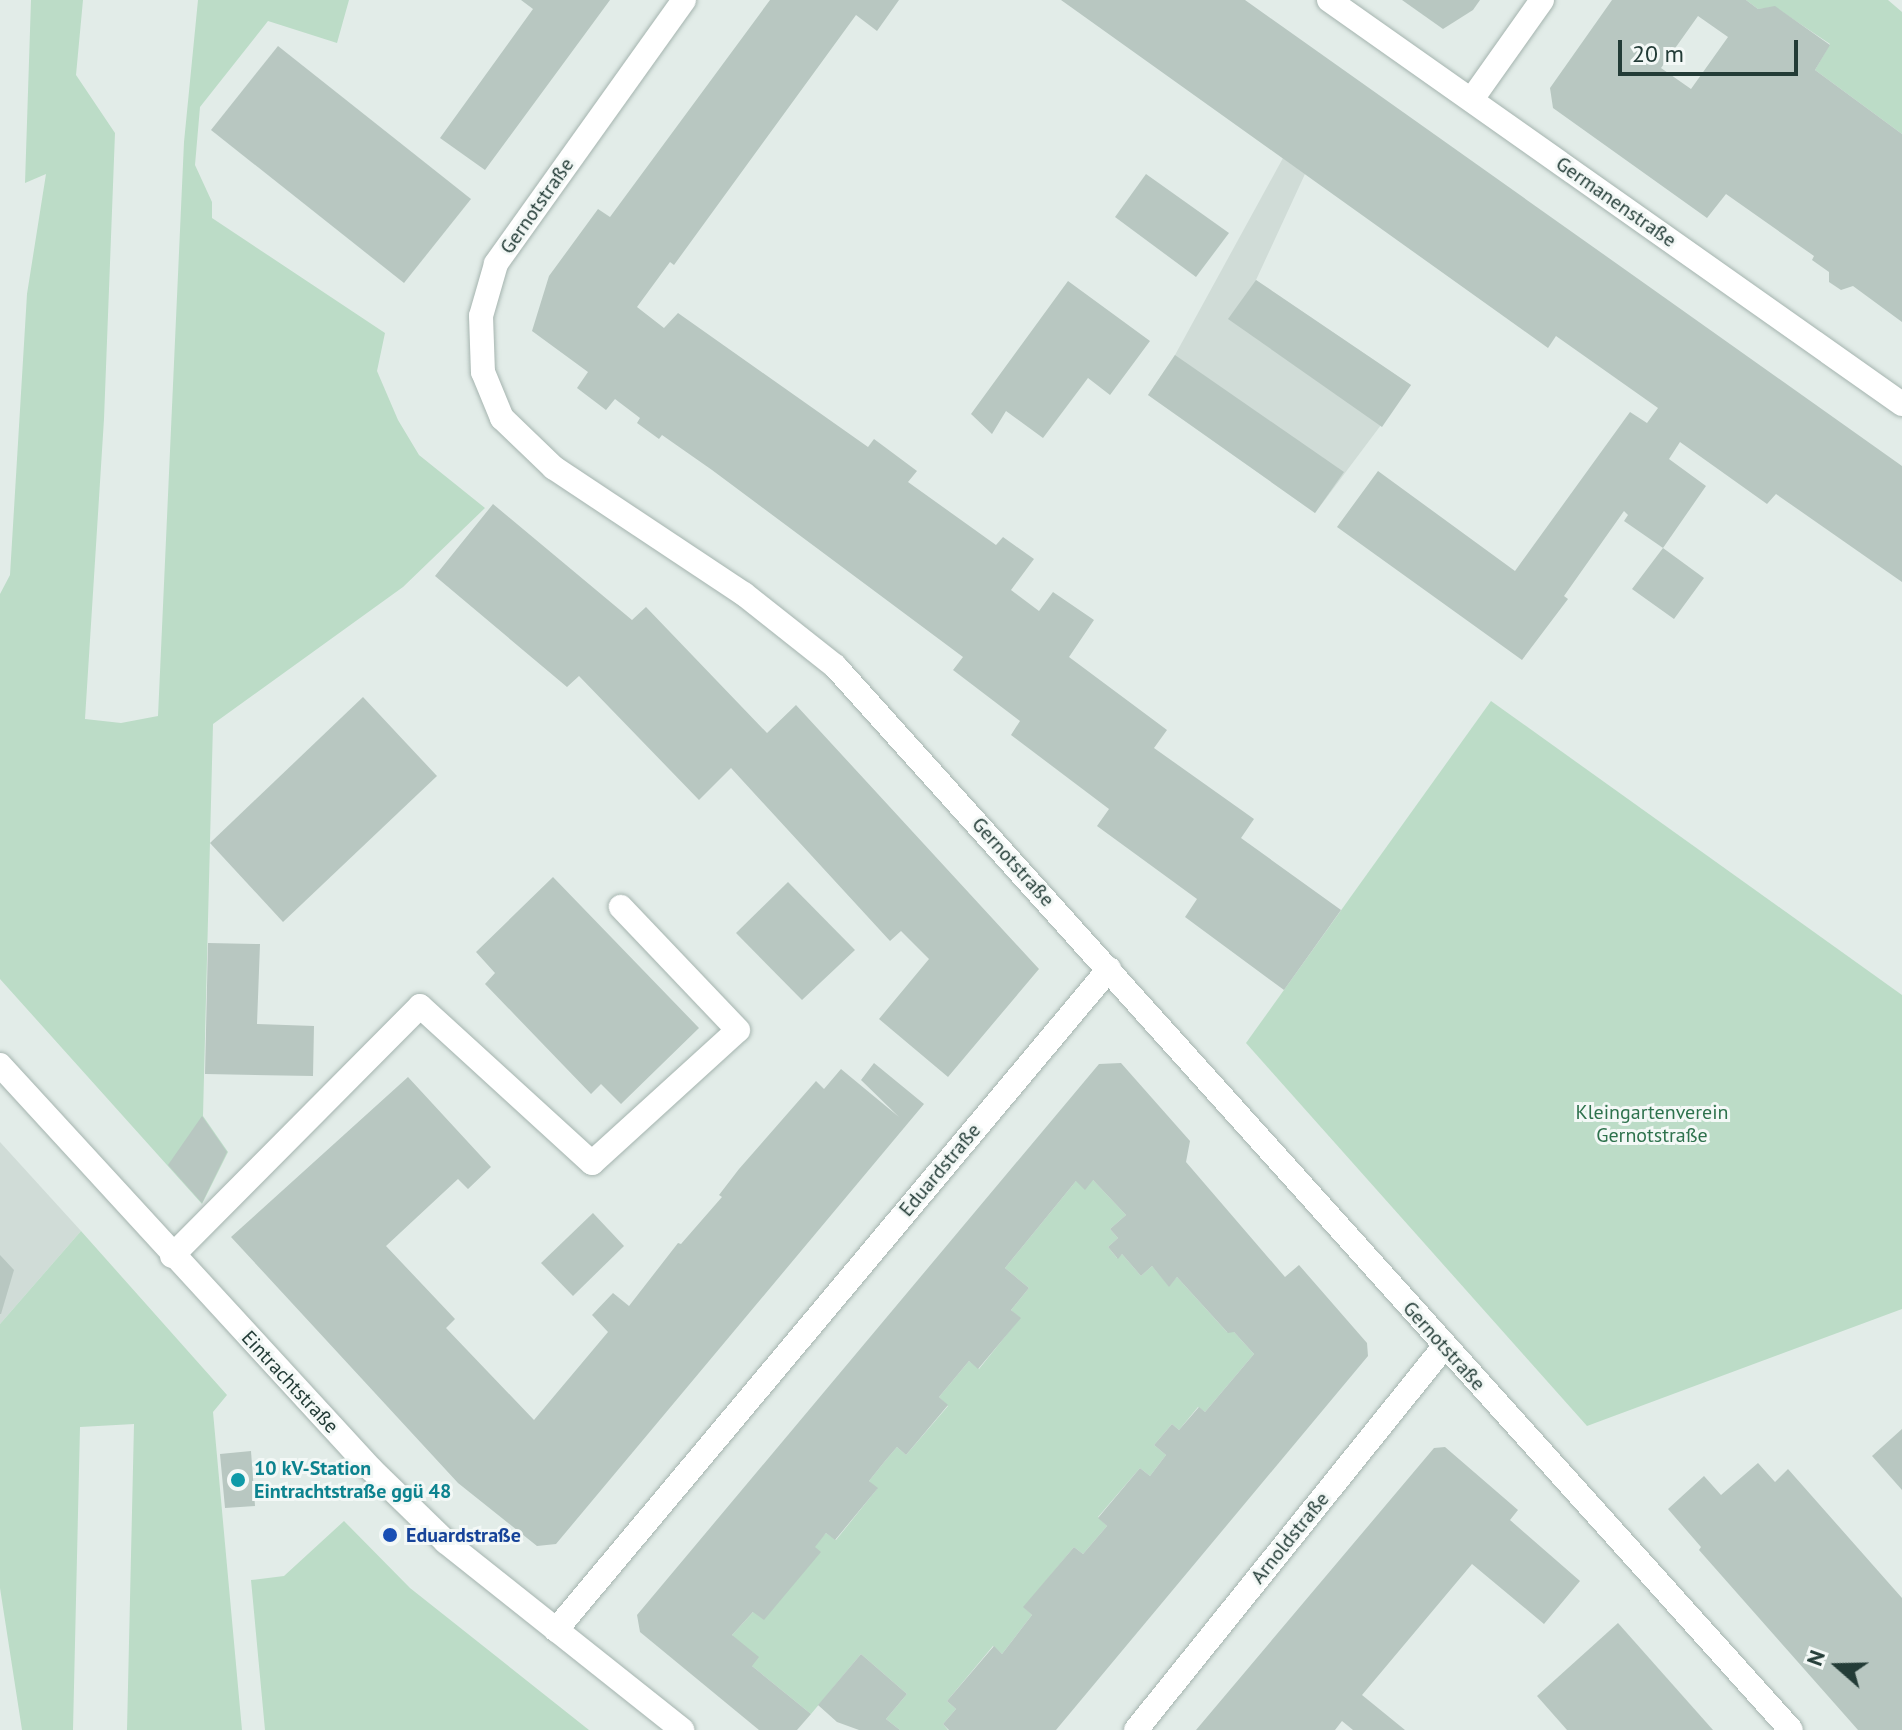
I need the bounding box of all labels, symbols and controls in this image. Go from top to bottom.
scale bar [1622,24,1802,74]
text: 20 m [1632,38,1684,69]
street label: Germanenstraße [1551,152,1681,252]
street label: Gernotstraße [495,153,579,259]
street label: Gernotstraße [967,813,1059,911]
park label: Kleingartenverein Gernotstraße [1575,1100,1729,1147]
street label: Eduardstraße [894,1119,986,1221]
street label: Gernotstraße [1398,1297,1490,1395]
street label: Eintrachtstraße [236,1326,344,1438]
place label: 10 kV-Station Eintrachtstraße ggü 48 [254,1456,451,1503]
marker: 10 kV-Station Eintrachtstraße ggü 48 [229,1471,247,1489]
street label: Arnoldstraße [1246,1487,1334,1589]
place label: Eduardstraße [406,1523,521,1547]
marker: Eduardstraße [381,1526,399,1544]
north arrow [1798,1626,1878,1706]
text: N [1800,1646,1831,1669]

